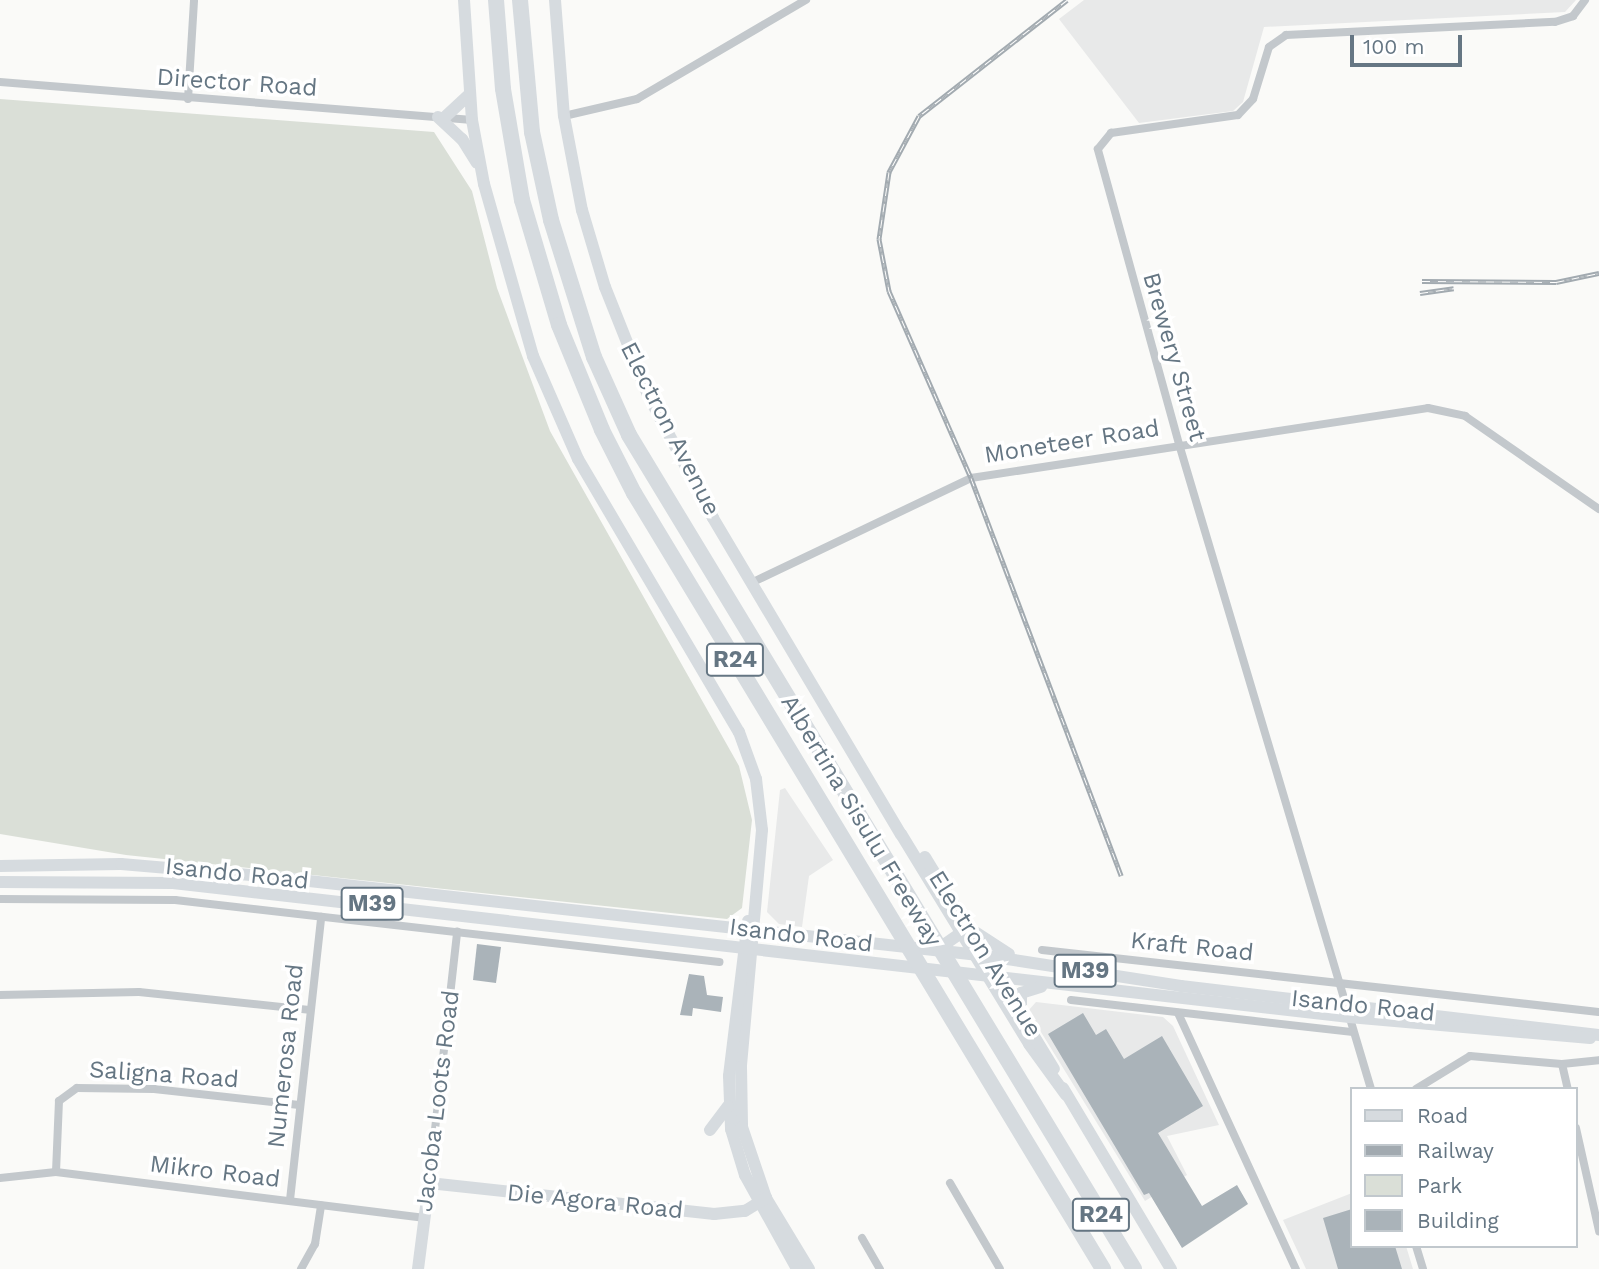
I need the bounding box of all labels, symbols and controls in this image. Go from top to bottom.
scale bar [1354,21,1466,65]
text: 100 m [1363,34,1425,59]
street label: Director Road [156,63,318,103]
street label: Brewery Street [1136,269,1212,445]
street label: Electron Avenue [614,337,726,521]
street label: Moneteer Road [982,414,1162,470]
road number: R24 [705,640,765,680]
street label: Albertina Sisulu Freeway [774,690,948,952]
street label: Isando Road [164,852,310,896]
street label: Electron Avenue [922,865,1048,1043]
road number: M39 [340,884,404,923]
street label: Isando Road [728,913,874,959]
street label: Kraft Road [1129,926,1255,968]
road number: M39 [1054,952,1116,990]
street label: Numerosa Road [262,962,310,1150]
street label: Isando Road [1290,984,1436,1028]
street label: Jacoba Loots Road [410,988,466,1214]
street label: Saligna Road [88,1055,240,1095]
legend [1350,1087,1578,1248]
text: Road [1417,1103,1468,1128]
text: Railway [1417,1138,1494,1163]
street label: Mikro Road [148,1150,282,1194]
text: Park [1417,1173,1462,1198]
street label: Die Agora Road [505,1178,685,1226]
road number: R24 [1071,1196,1131,1234]
text: Building [1417,1208,1499,1233]

